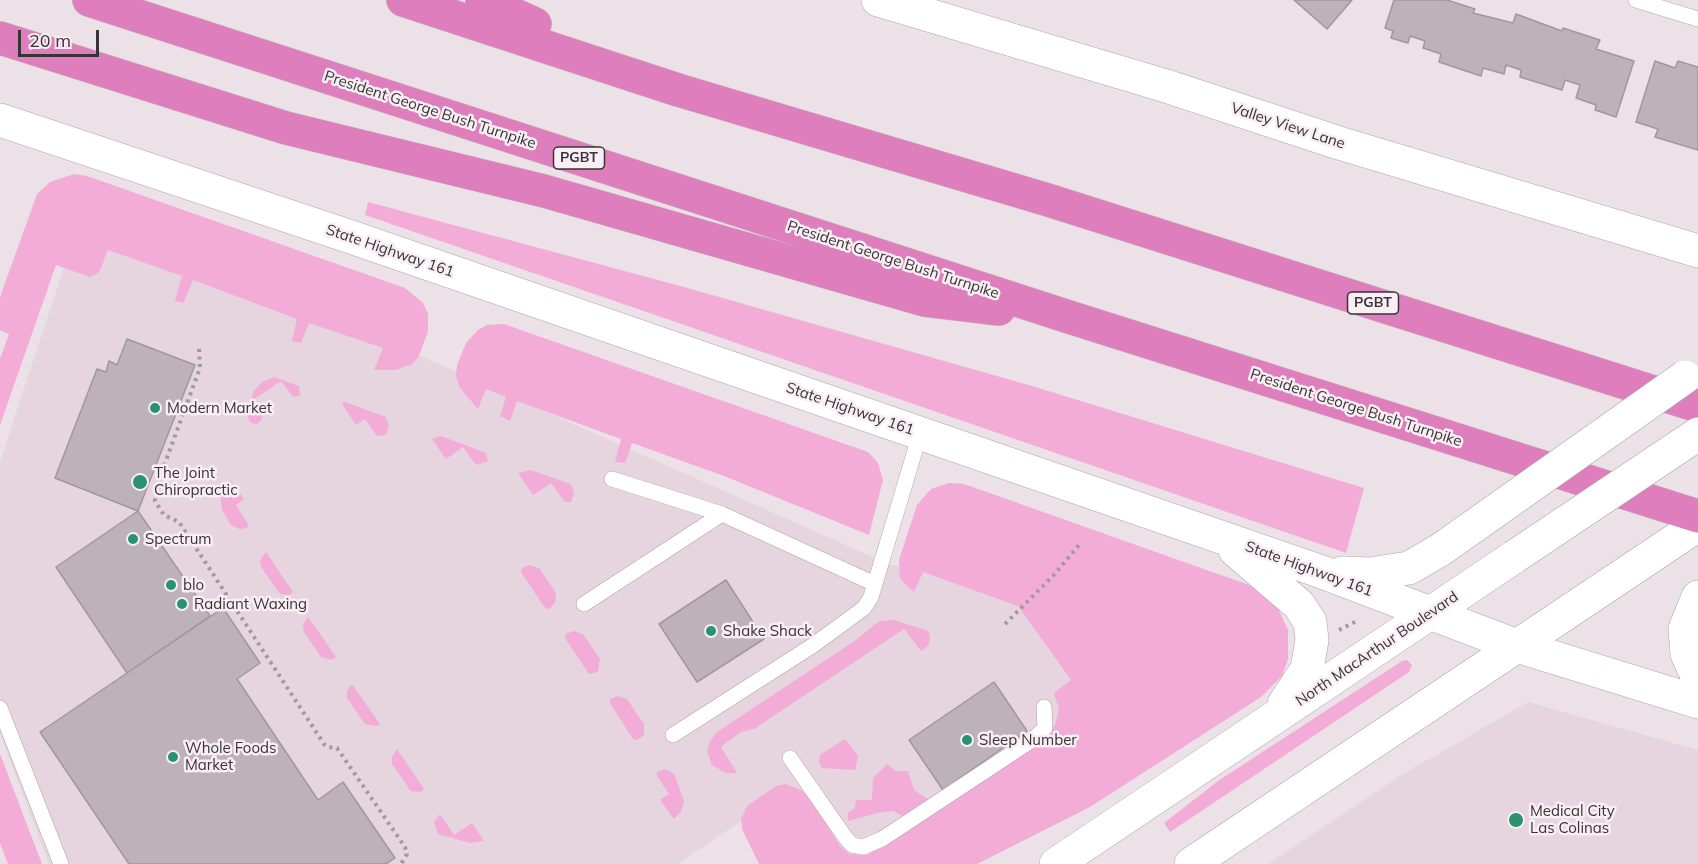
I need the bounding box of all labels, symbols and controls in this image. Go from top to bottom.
scale bar [21,18,102,56]
text: 20 m [29,29,71,52]
street label: President George Bush Turnpike [322,67,538,153]
street label: Valley View Lane [1229,99,1347,153]
road number: PGBT [554,147,604,169]
street label: President George Bush Turnpike [785,217,1001,303]
street label: State Highway 161 [324,221,456,281]
road number: PGBT [1348,292,1398,314]
street label: President George Bush Turnpike [1248,365,1464,451]
street label: State Highway 161 [784,379,916,439]
place label: Modern Market [167,399,272,417]
marker: Modern Market [148,401,162,415]
place label: The Joint Chiropractic [154,464,238,499]
marker: The Joint Chiropractic [131,473,149,491]
place label: Spectrum [145,530,211,548]
marker: Spectrum [126,532,140,546]
street label: State Highway 161 [1243,538,1375,600]
place label: blo [183,576,204,594]
marker: blo [164,578,178,592]
street label: North MacArthur Boulevard [1292,588,1462,710]
place label: Radiant Waxing [194,595,307,613]
marker: Radiant Waxing [175,597,189,611]
place label: Shake Shack [723,622,812,640]
marker: Shake Shack [704,624,718,638]
place label: Sleep Number [979,731,1077,749]
marker: Sleep Number [960,733,974,747]
place label: Whole Foods Market [185,739,276,774]
marker: Whole Foods Market [166,750,180,764]
place label: Medical City Las Colinas [1530,802,1615,837]
marker: Medical City Las Colinas [1507,811,1525,829]

